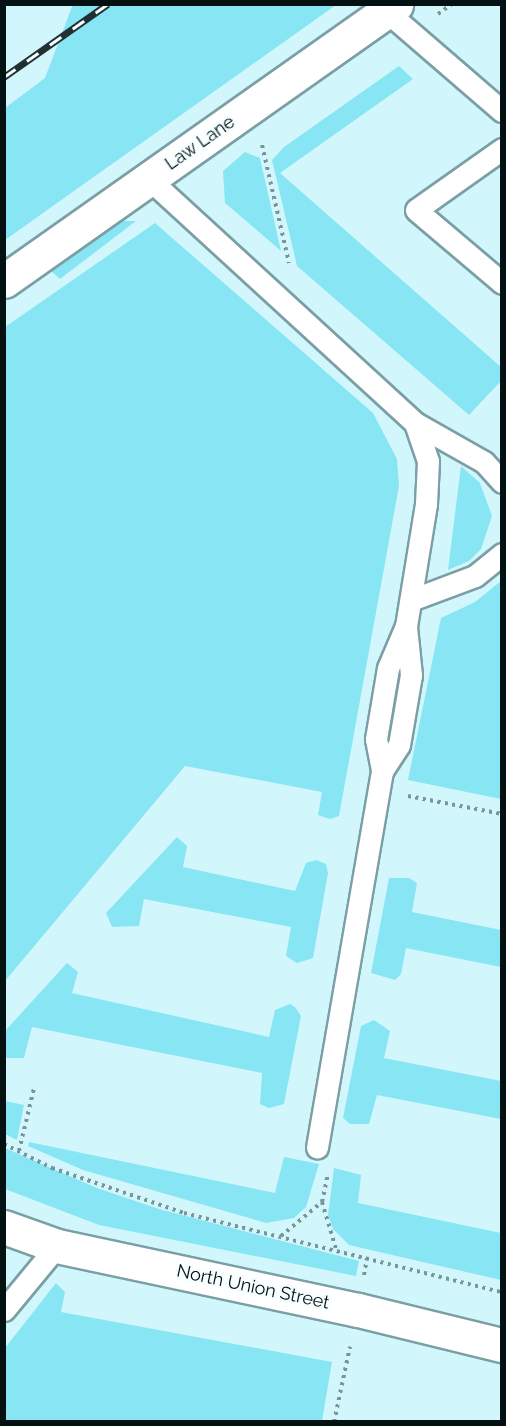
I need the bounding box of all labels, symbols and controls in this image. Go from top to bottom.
street label: Law Lane [161,111,239,175]
street label: North Union Street [175,1260,331,1314]

